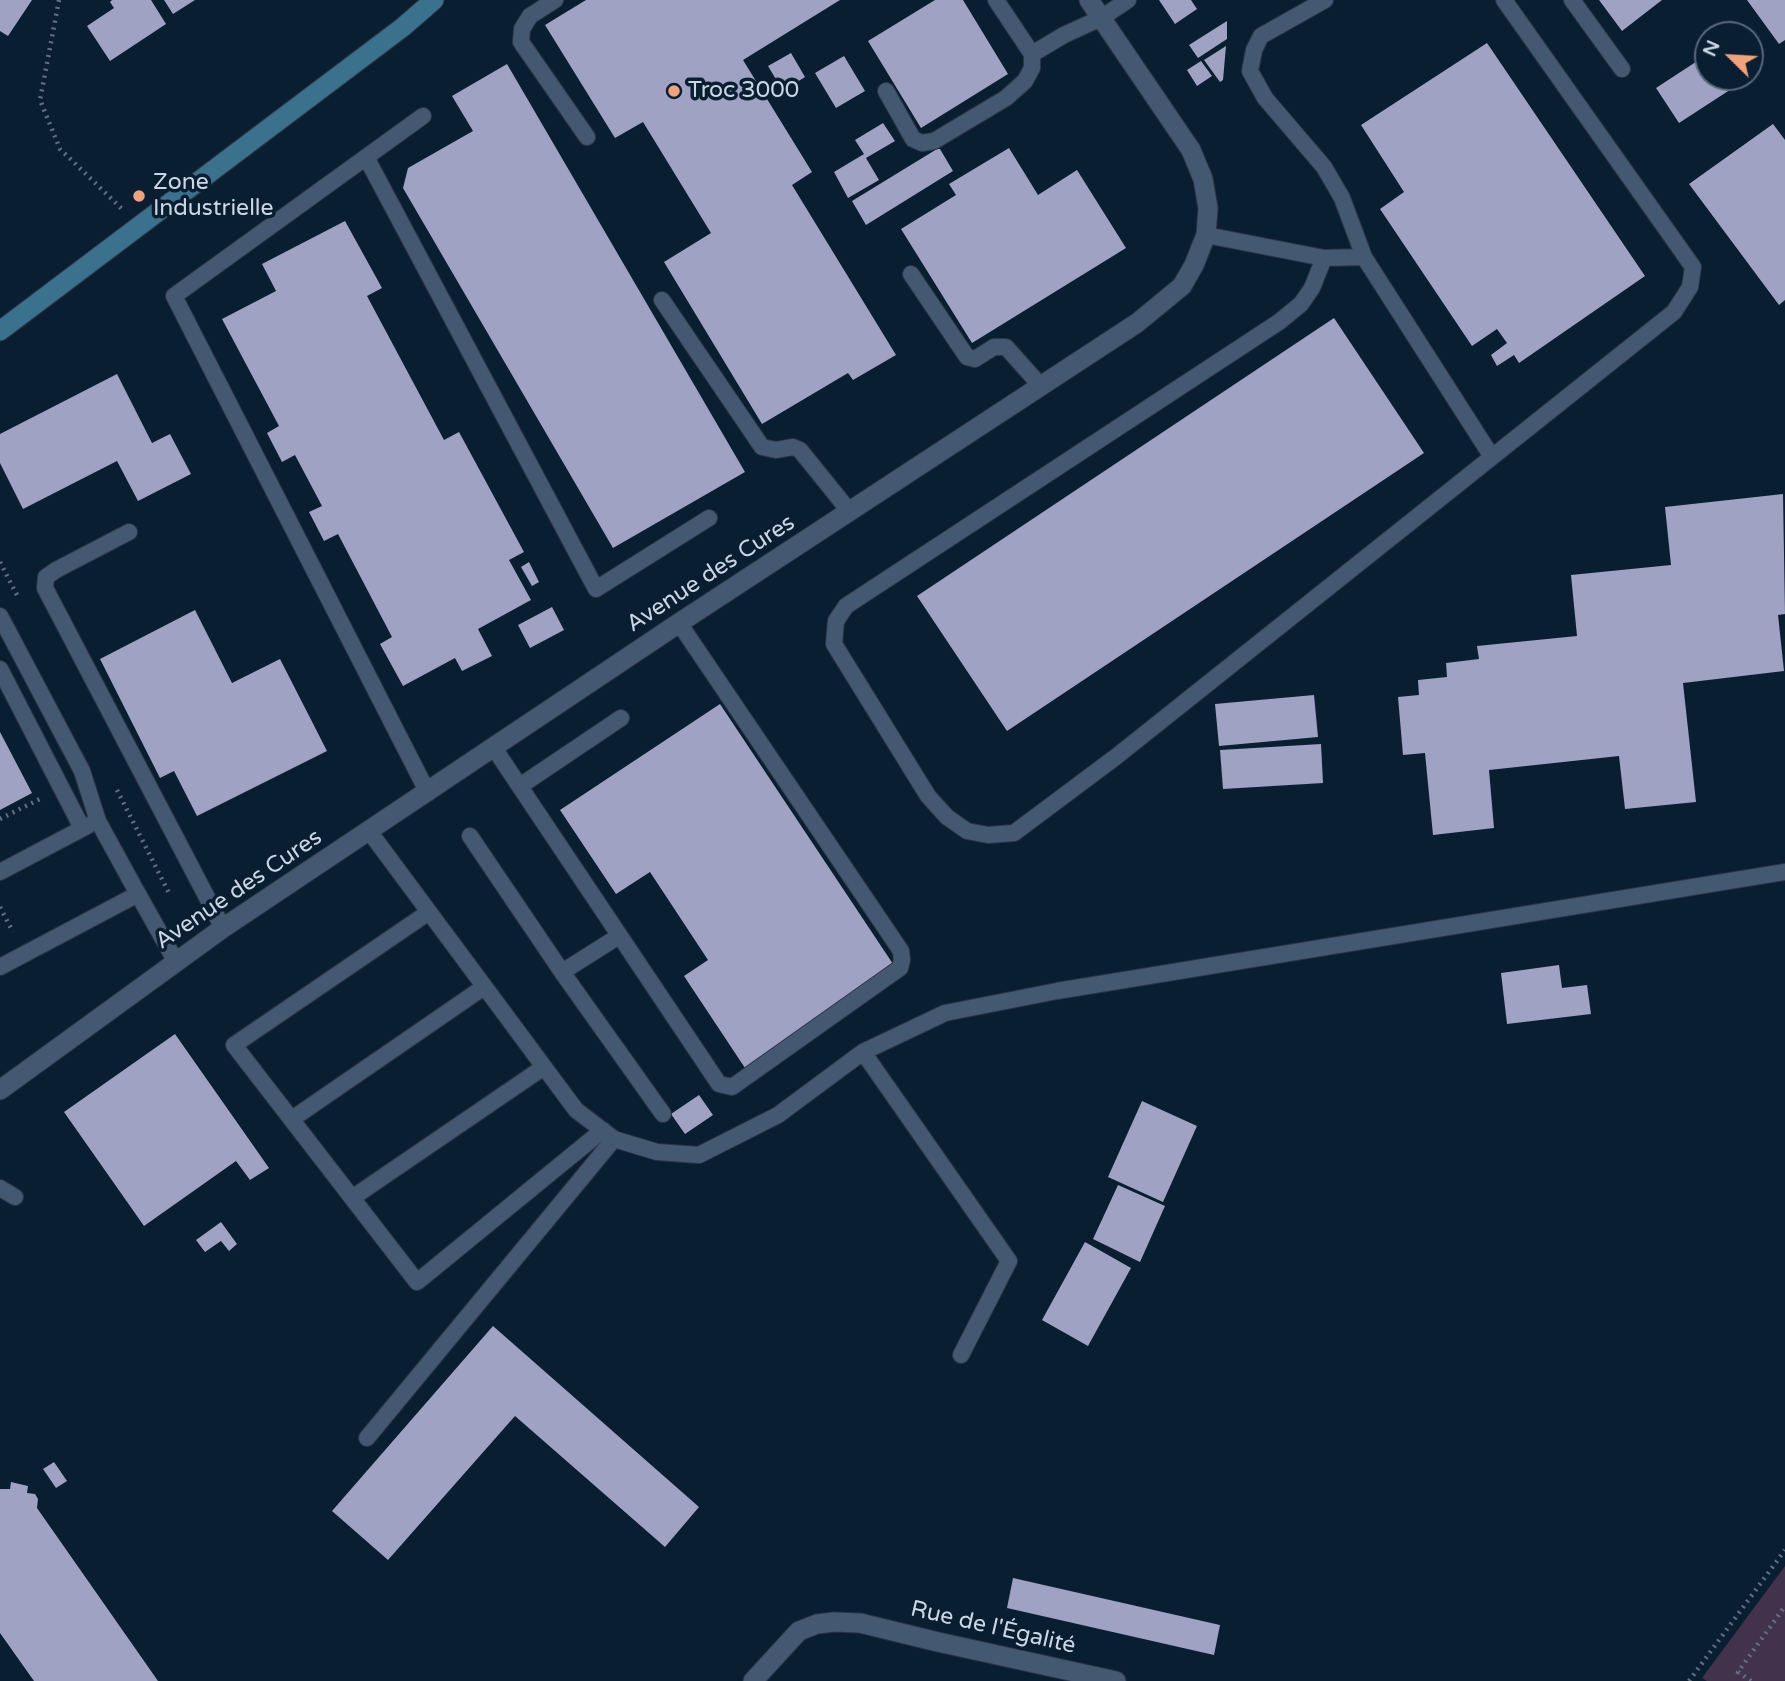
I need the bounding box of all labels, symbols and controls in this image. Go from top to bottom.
north arrow [1694,21,1764,91]
text: N [1698,37,1725,60]
place label: Troc 3000 [688,77,799,105]
marker: Troc 3000 [666,83,682,99]
place label: Zone Industrielle [153,169,274,223]
marker: Zone Industrielle [131,188,147,204]
street label: Avenue des Cures [622,509,800,639]
street label: Avenue des Cures [150,824,328,956]
street label: Rue de l'Égalité [908,1596,1078,1660]

